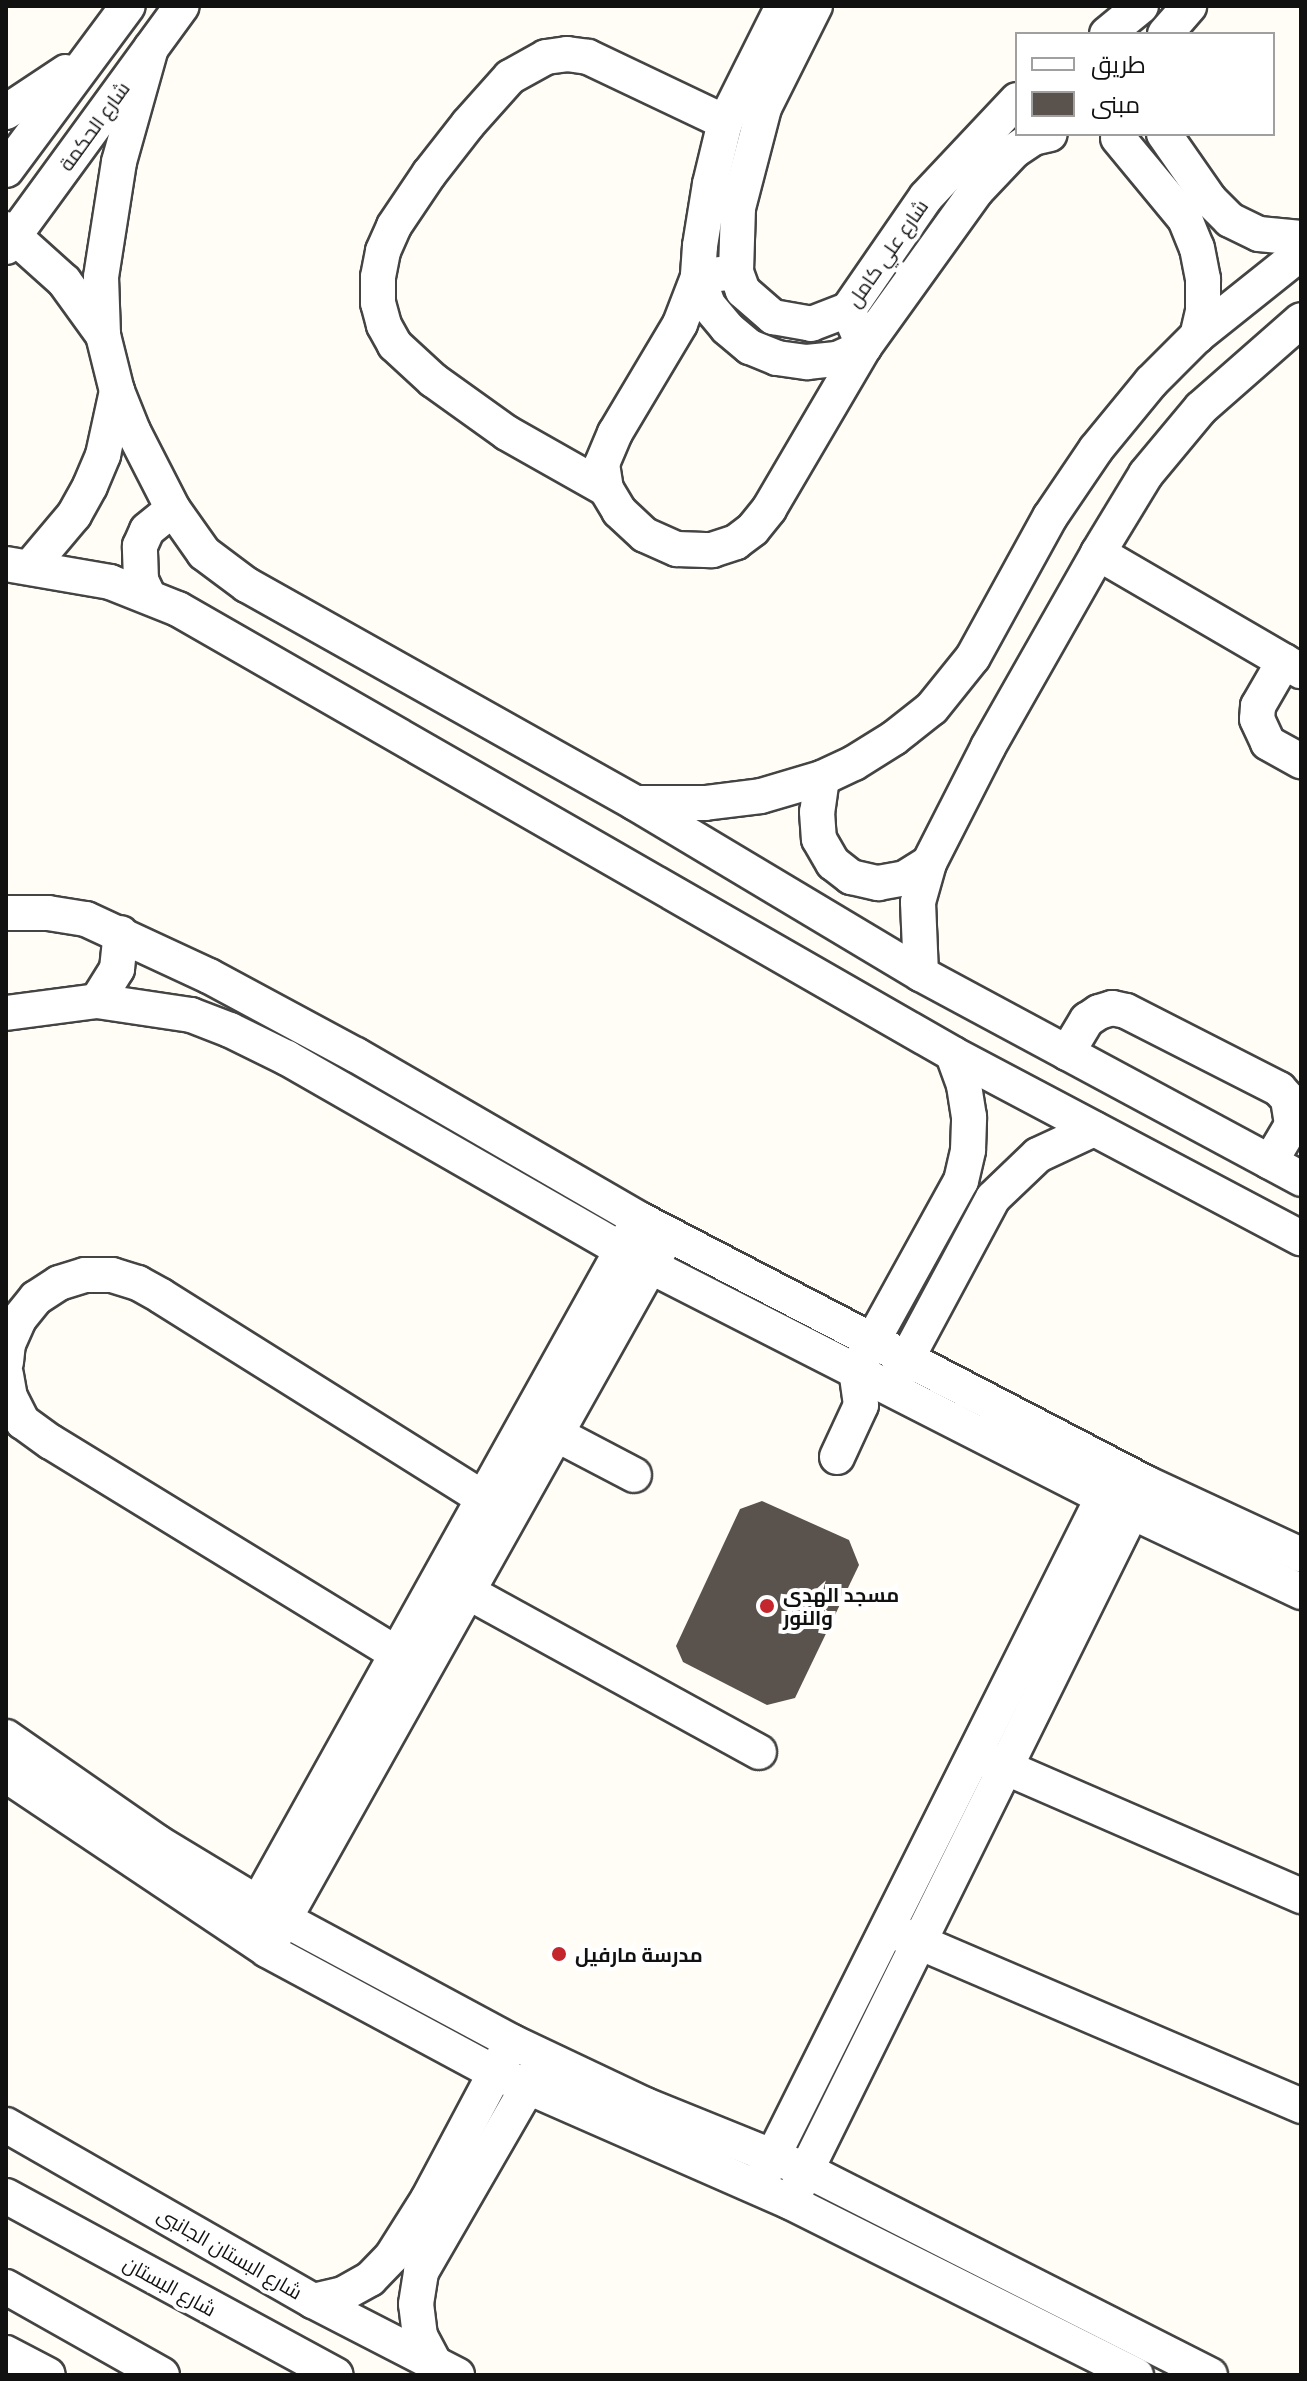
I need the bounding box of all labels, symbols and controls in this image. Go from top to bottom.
legend [1015,32,1275,136]
text: طريق [1091,42,1146,87]
street label: شارع الحكمة [54,77,134,175]
text: مبنى [1091,82,1140,127]
street label: شارع علي كامل [841,195,933,311]
place label: مسجد الهدى والنور [783,1582,899,1629]
marker: مسجد الهدى والنور [758,1597,776,1615]
place label: مدرسة مارفيل [575,1942,703,1966]
marker: مدرسة مارفيل [550,1945,568,1963]
street label: شارع البستان الجانبى [153,2202,307,2304]
street label: شارع البستان [119,2251,221,2321]

